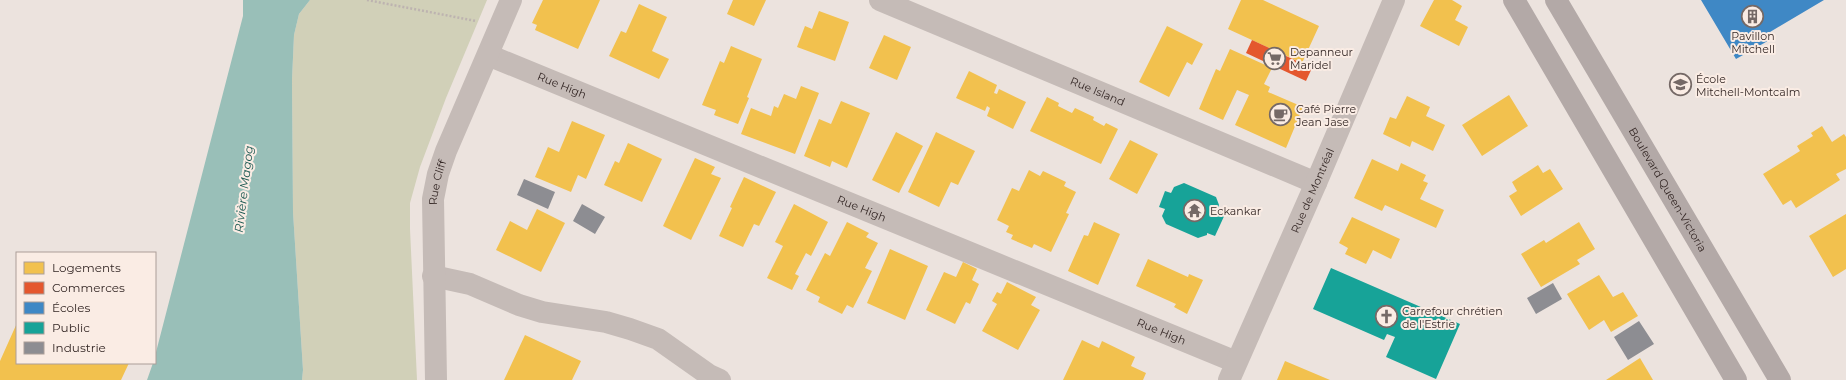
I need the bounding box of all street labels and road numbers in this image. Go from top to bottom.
street label: Rue High [535,69,589,102]
street label: Rue Island [1068,74,1127,109]
street label: Boulevard Queen-Victoria [1626,125,1710,254]
street label: Rue de Montréal [1288,146,1337,235]
street label: Rue Cliff [426,157,450,205]
street label: Rue High [835,192,888,225]
street label: Rue High [1135,315,1188,348]

